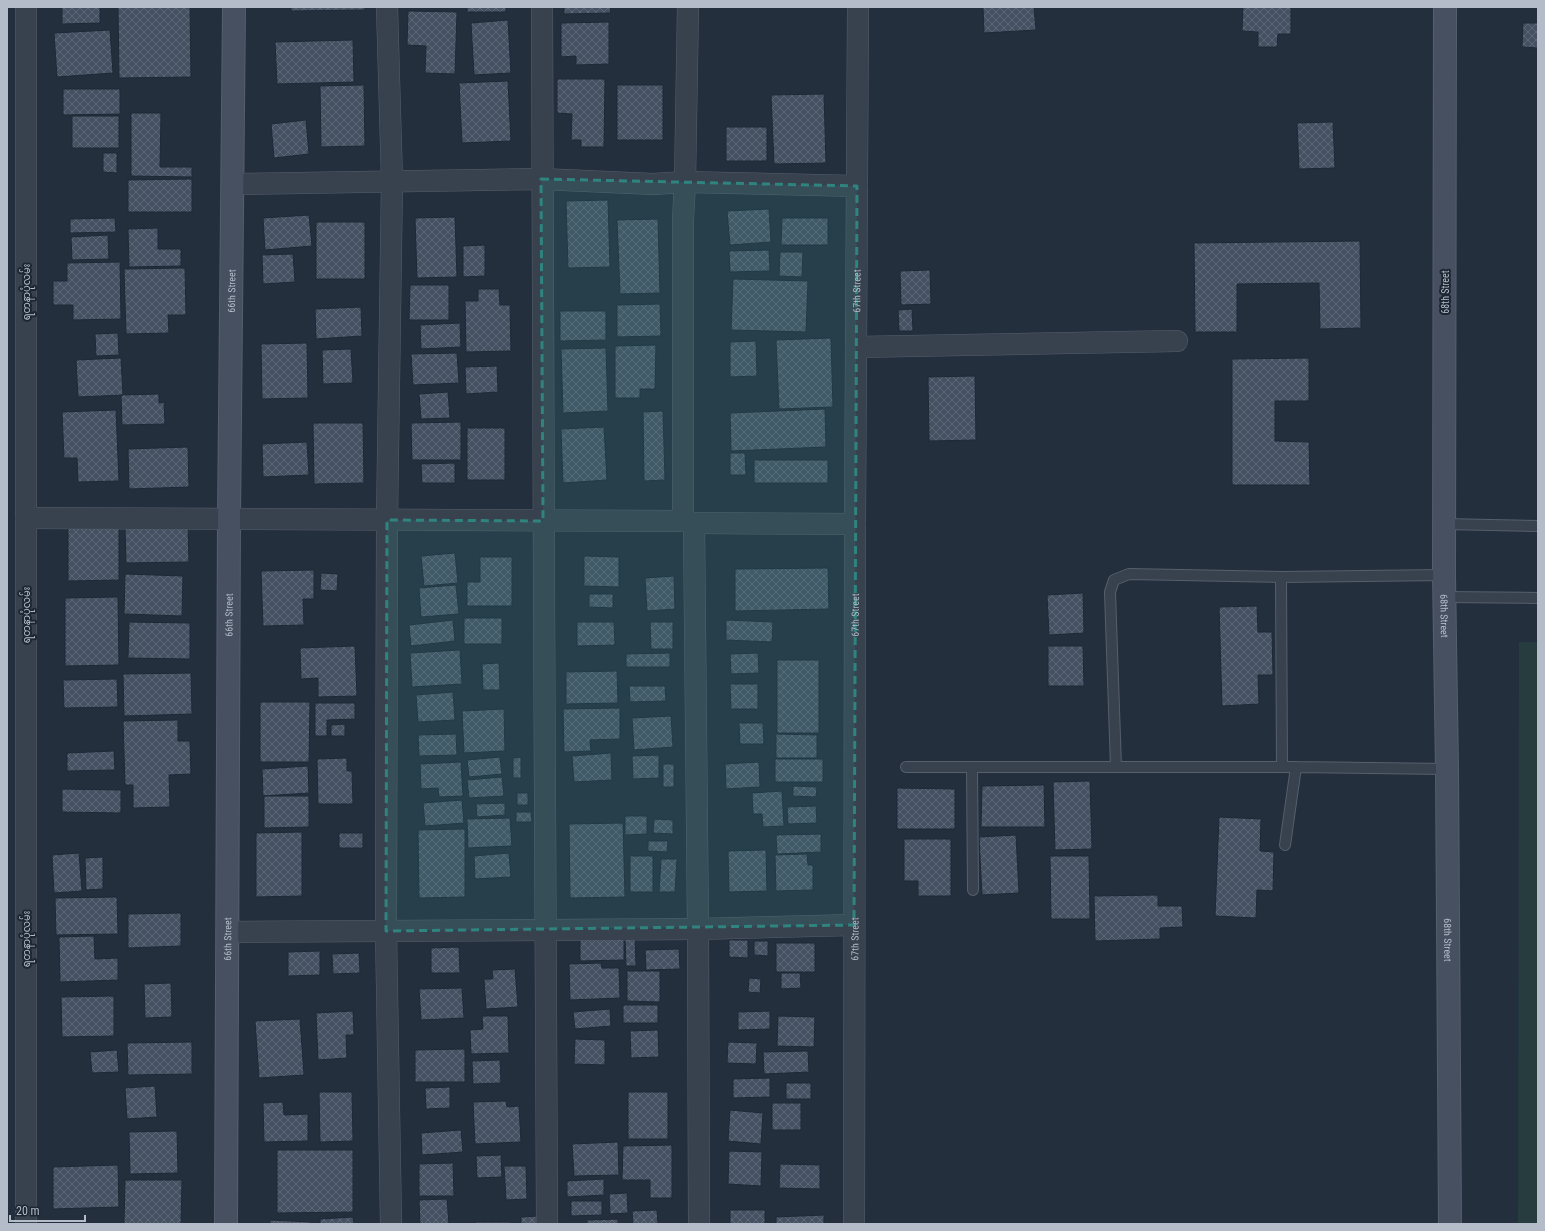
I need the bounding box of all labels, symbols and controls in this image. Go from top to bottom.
street label: ရတနာပုံလမ်း [19,264,35,320]
street label: 66th Street [226,269,237,313]
street label: 67th Street [851,269,862,313]
street label: 68th Street [1440,270,1451,314]
street label: ရတနာပုံလမ်း [19,587,35,643]
street label: 66th Street [223,593,235,637]
street label: 67th Street [850,593,861,637]
street label: 68th Street [1438,594,1450,638]
street label: ရတနာပုံလမ်း [19,911,35,967]
street label: 66th Street [222,917,233,961]
street label: 67th Street [849,917,860,961]
street label: 68th Street [1442,918,1453,962]
scale bar [10,1197,85,1223]
text: 20 m [16,1204,40,1218]

